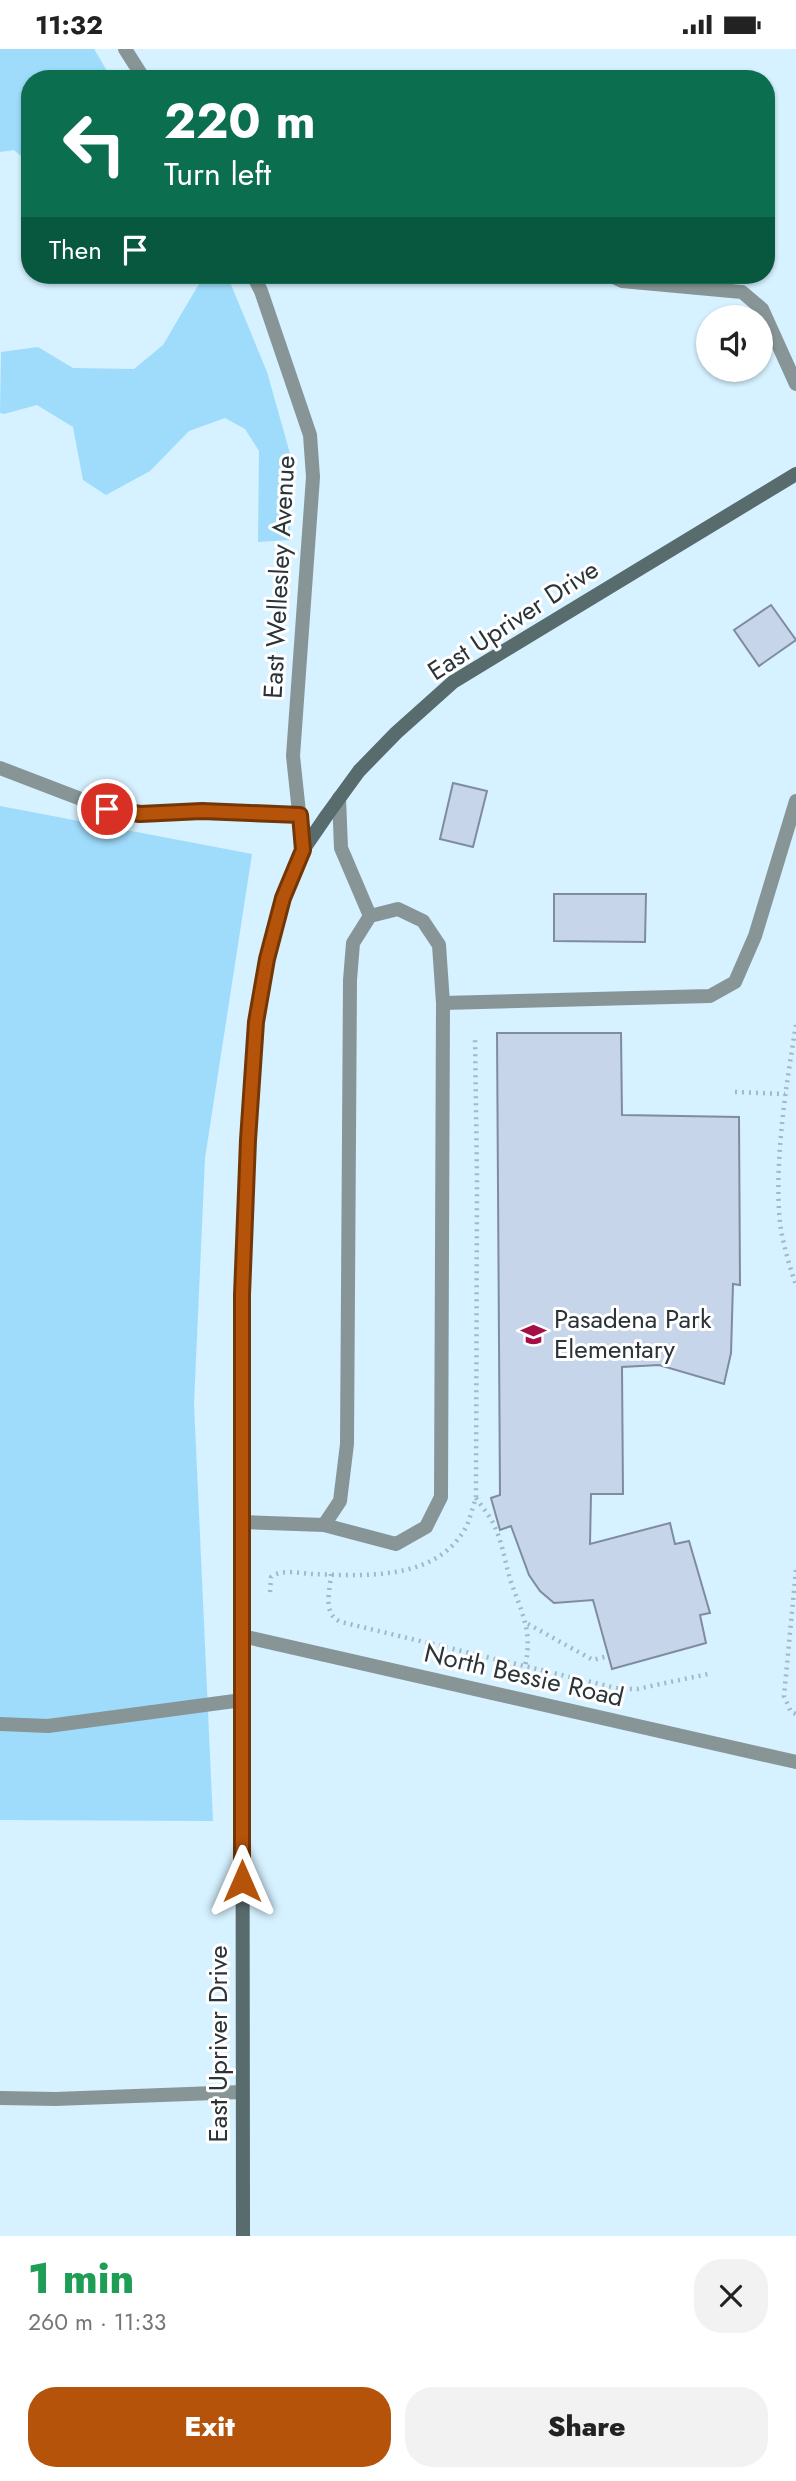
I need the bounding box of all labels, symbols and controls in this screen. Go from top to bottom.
text: 11:32 [35,6,103,44]
text: 220 m [164,86,316,156]
icon: left [49,98,140,189]
text: Turn left [164,151,271,197]
text: Then [49,231,102,269]
icon: arrive [116,231,154,269]
map controls [696,305,773,382]
button: sound [696,305,773,382]
street label: East Wellesley Avenue [254,454,304,700]
street label: East Upriver Drive [420,550,606,690]
pin [77,779,137,839]
icon: arrive [88,790,126,828]
place label: Pasadena Park Elementary [554,1300,712,1368]
school or university icon: Pasadena Park Elementary [520,1320,548,1348]
street label: North Bessie Road [420,1634,628,1716]
position arrow [205,1844,279,1918]
street label: East Upriver Drive [199,1945,237,2143]
text: 1 min [28,2248,134,2309]
button: close [694,2259,768,2333]
text: 260 m · 11:33 [28,2305,166,2339]
button: Exit [28,2387,391,2467]
button: Share [405,2387,768,2467]

